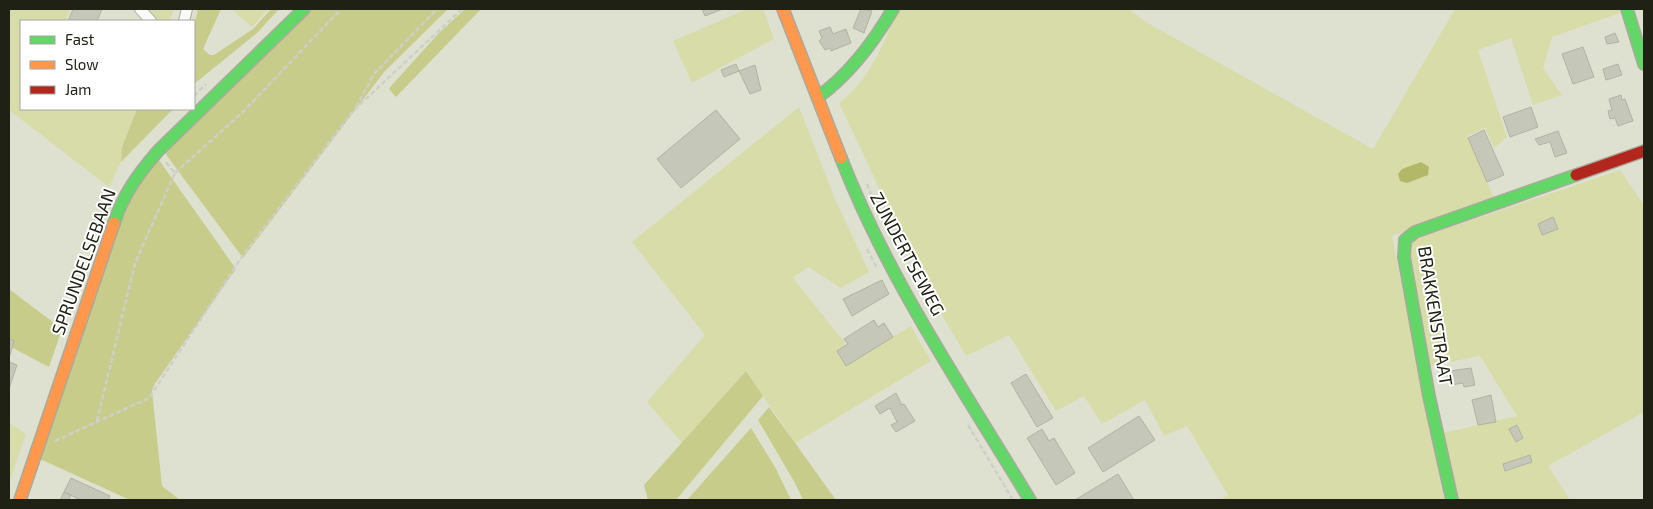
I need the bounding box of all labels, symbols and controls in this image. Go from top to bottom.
legend [20,20,195,110]
text: Fast [65,30,95,48]
text: Slow [65,55,99,73]
text: Jam [65,80,91,98]
street label: SPRUNDELSEBAAN [46,185,120,338]
street label: ZUNDERTSEWEG [866,188,950,319]
street label: BRAKKENSTRAAT [1414,245,1458,388]

